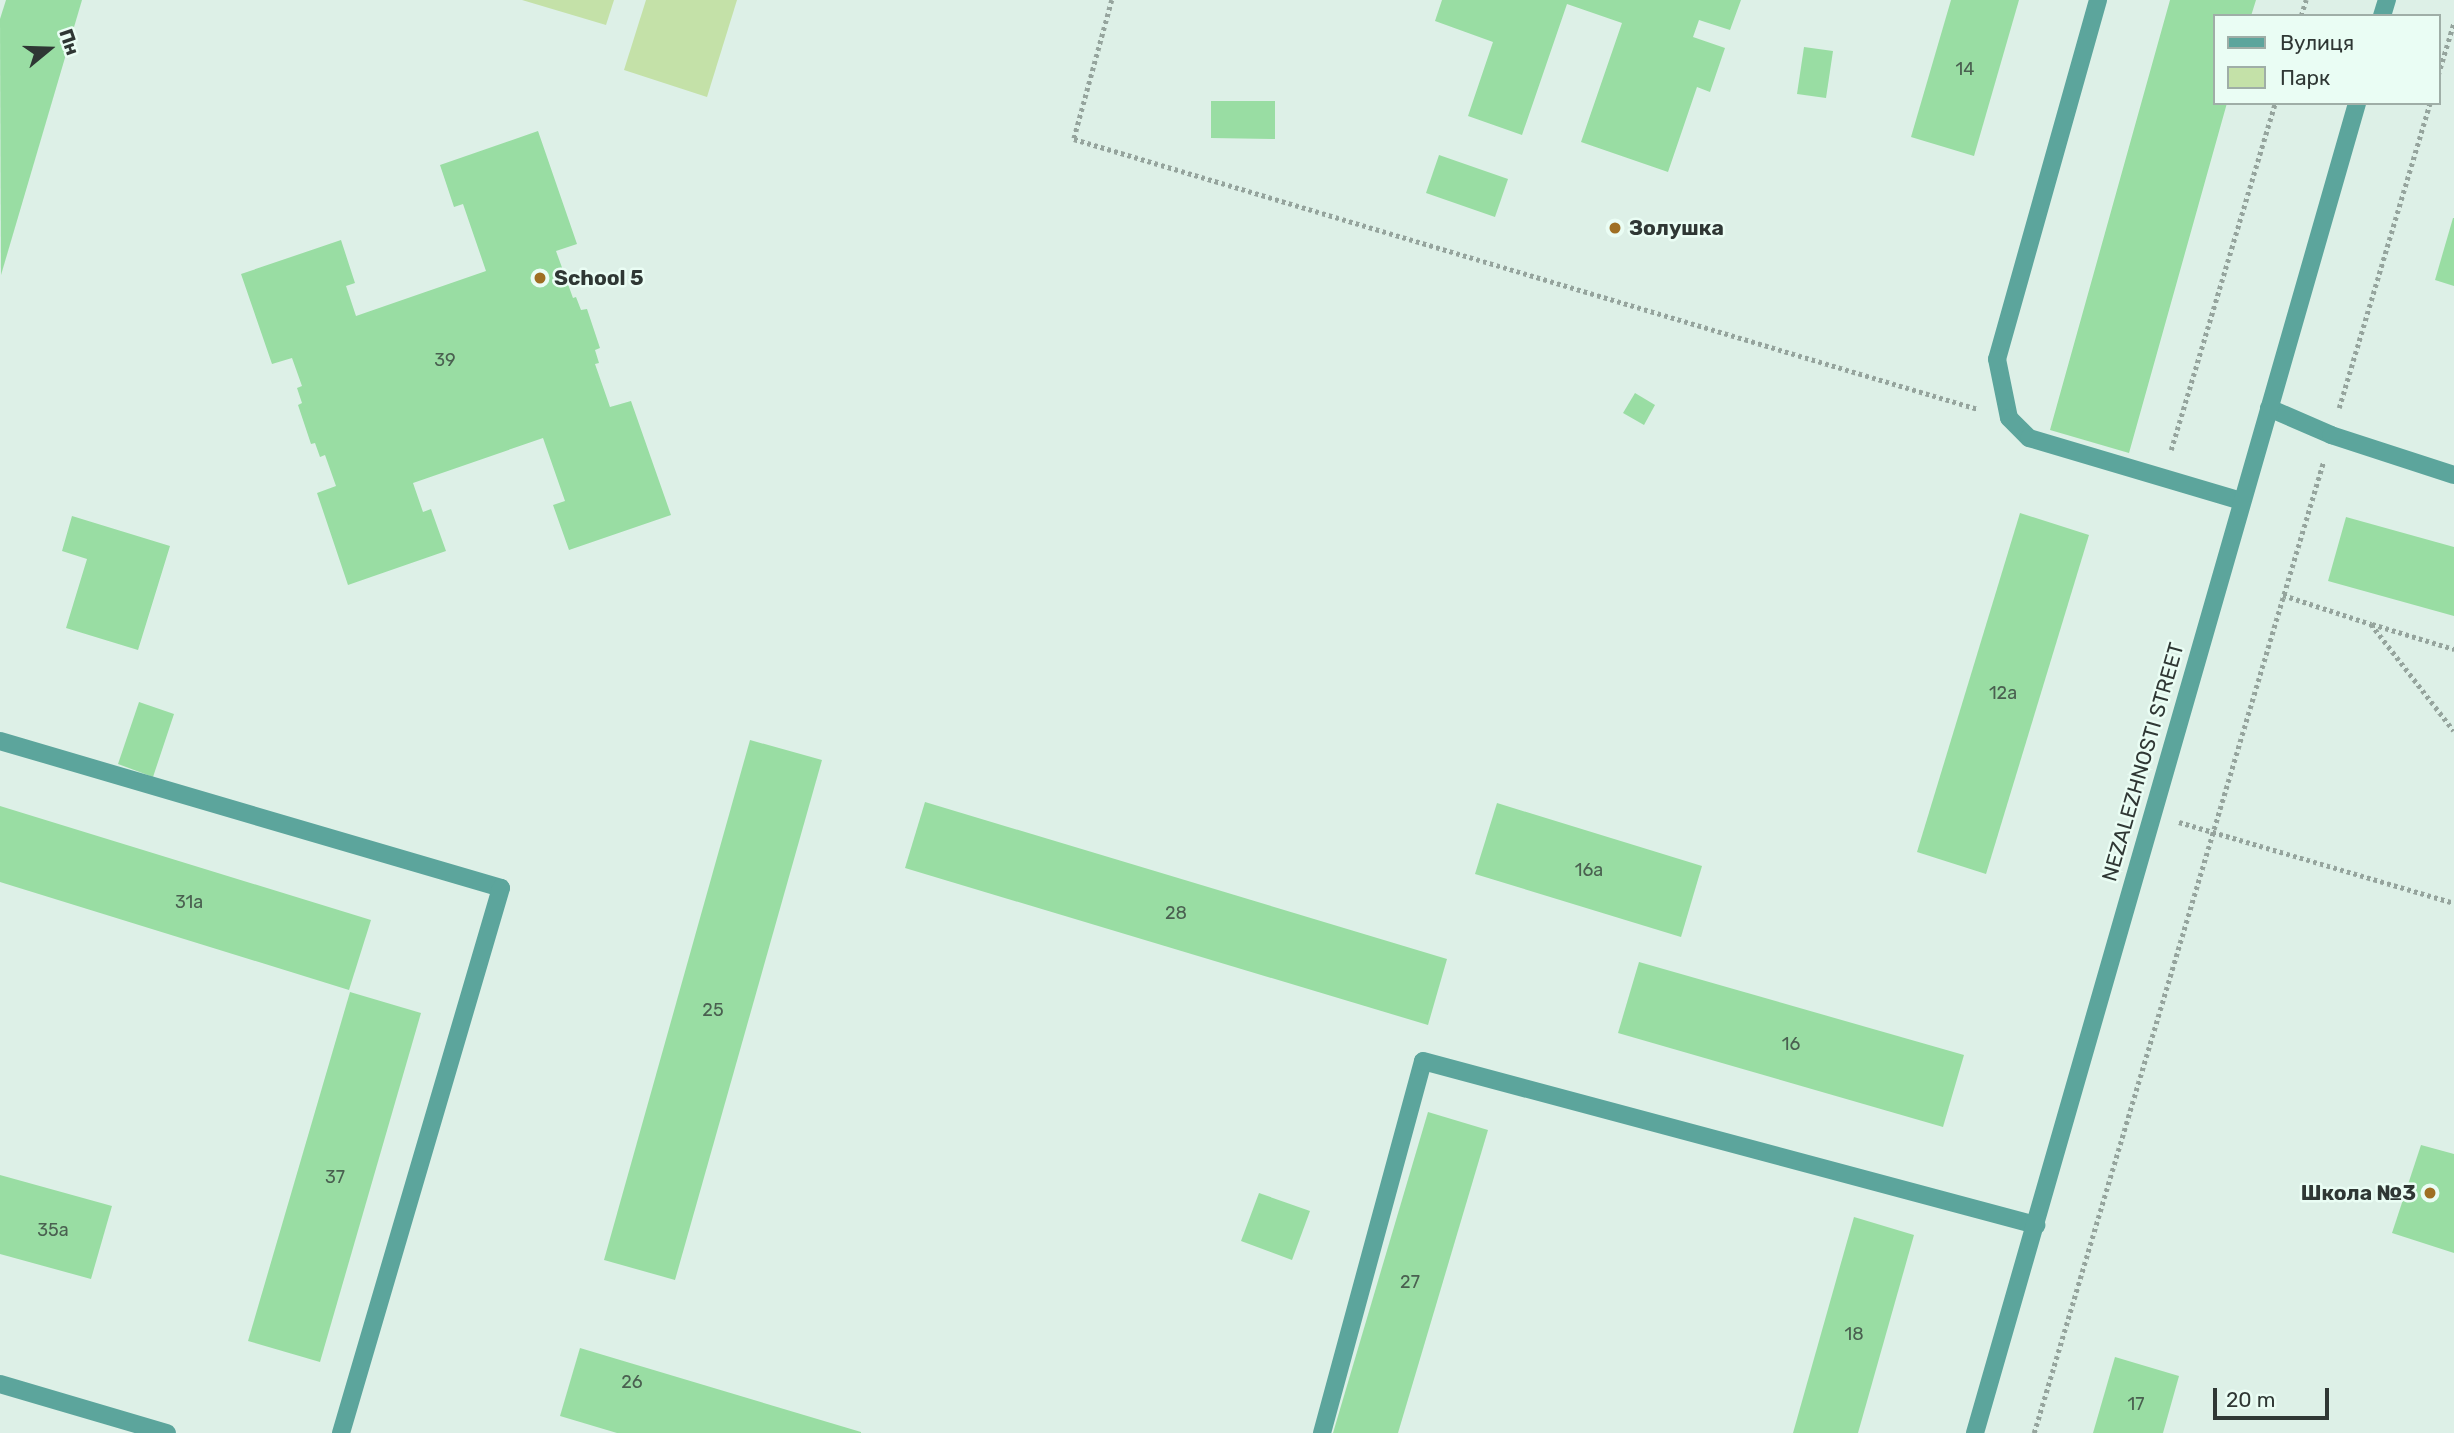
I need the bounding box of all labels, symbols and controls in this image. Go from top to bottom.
north arrow [14,14,84,84]
legend [2212,14,2440,105]
text: Пн [54,26,84,58]
text: Вулиця [2280,30,2354,55]
house number: 14 [1956,58,1974,80]
text: Парк [2280,65,2330,90]
place label: Золушка [1629,215,1724,241]
marker: Золушка [1607,220,1623,236]
place label: School 5 [554,265,644,291]
marker: School 5 [532,270,548,286]
house number: 39 [434,349,456,371]
street label: NEZALEZHNOSTI STREET [2097,640,2189,884]
house number: 12а [1989,682,2017,704]
house number: 16а [1575,859,1603,881]
house number: 31а [175,891,203,913]
house number: 28 [1165,902,1187,924]
house number: 25 [702,999,724,1021]
house number: 16 [1782,1033,1800,1055]
house number: 37 [325,1166,345,1188]
place label: Школа №3 [2301,1180,2416,1206]
marker: Школа №3 [2422,1185,2438,1201]
house number: 35а [37,1219,69,1241]
house number: 27 [1400,1271,1420,1293]
house number: 18 [1844,1323,1864,1345]
house number: 26 [621,1371,643,1393]
scale bar [2216,1374,2332,1418]
text: 20 m [2226,1387,2275,1412]
house number: 17 [2128,1393,2144,1415]

